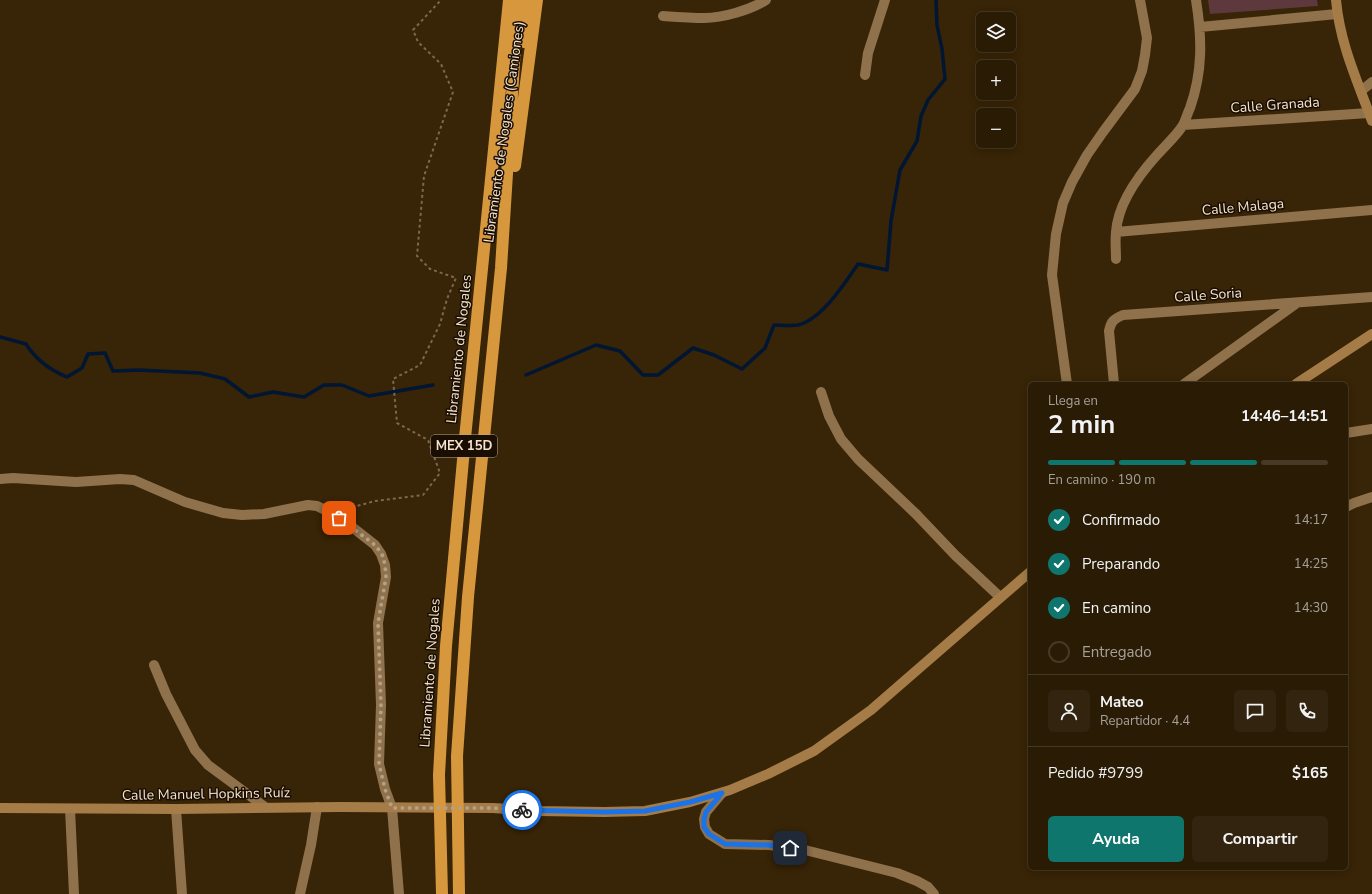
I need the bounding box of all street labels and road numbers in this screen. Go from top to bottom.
street label: Libramiento de Nogales (Camiones) [479,20,529,244]
street label: Calle Granada [1230,92,1320,118]
street label: Calle Malaga [1201,194,1285,220]
street label: Libramiento de Nogales [442,273,476,424]
street label: Calle Soria [1173,283,1243,307]
road number: MEX 15D [431,435,497,457]
street label: Libramiento de Nogales [415,598,445,748]
street label: Calle Manuel Hopkins Ruíz [122,783,291,805]

